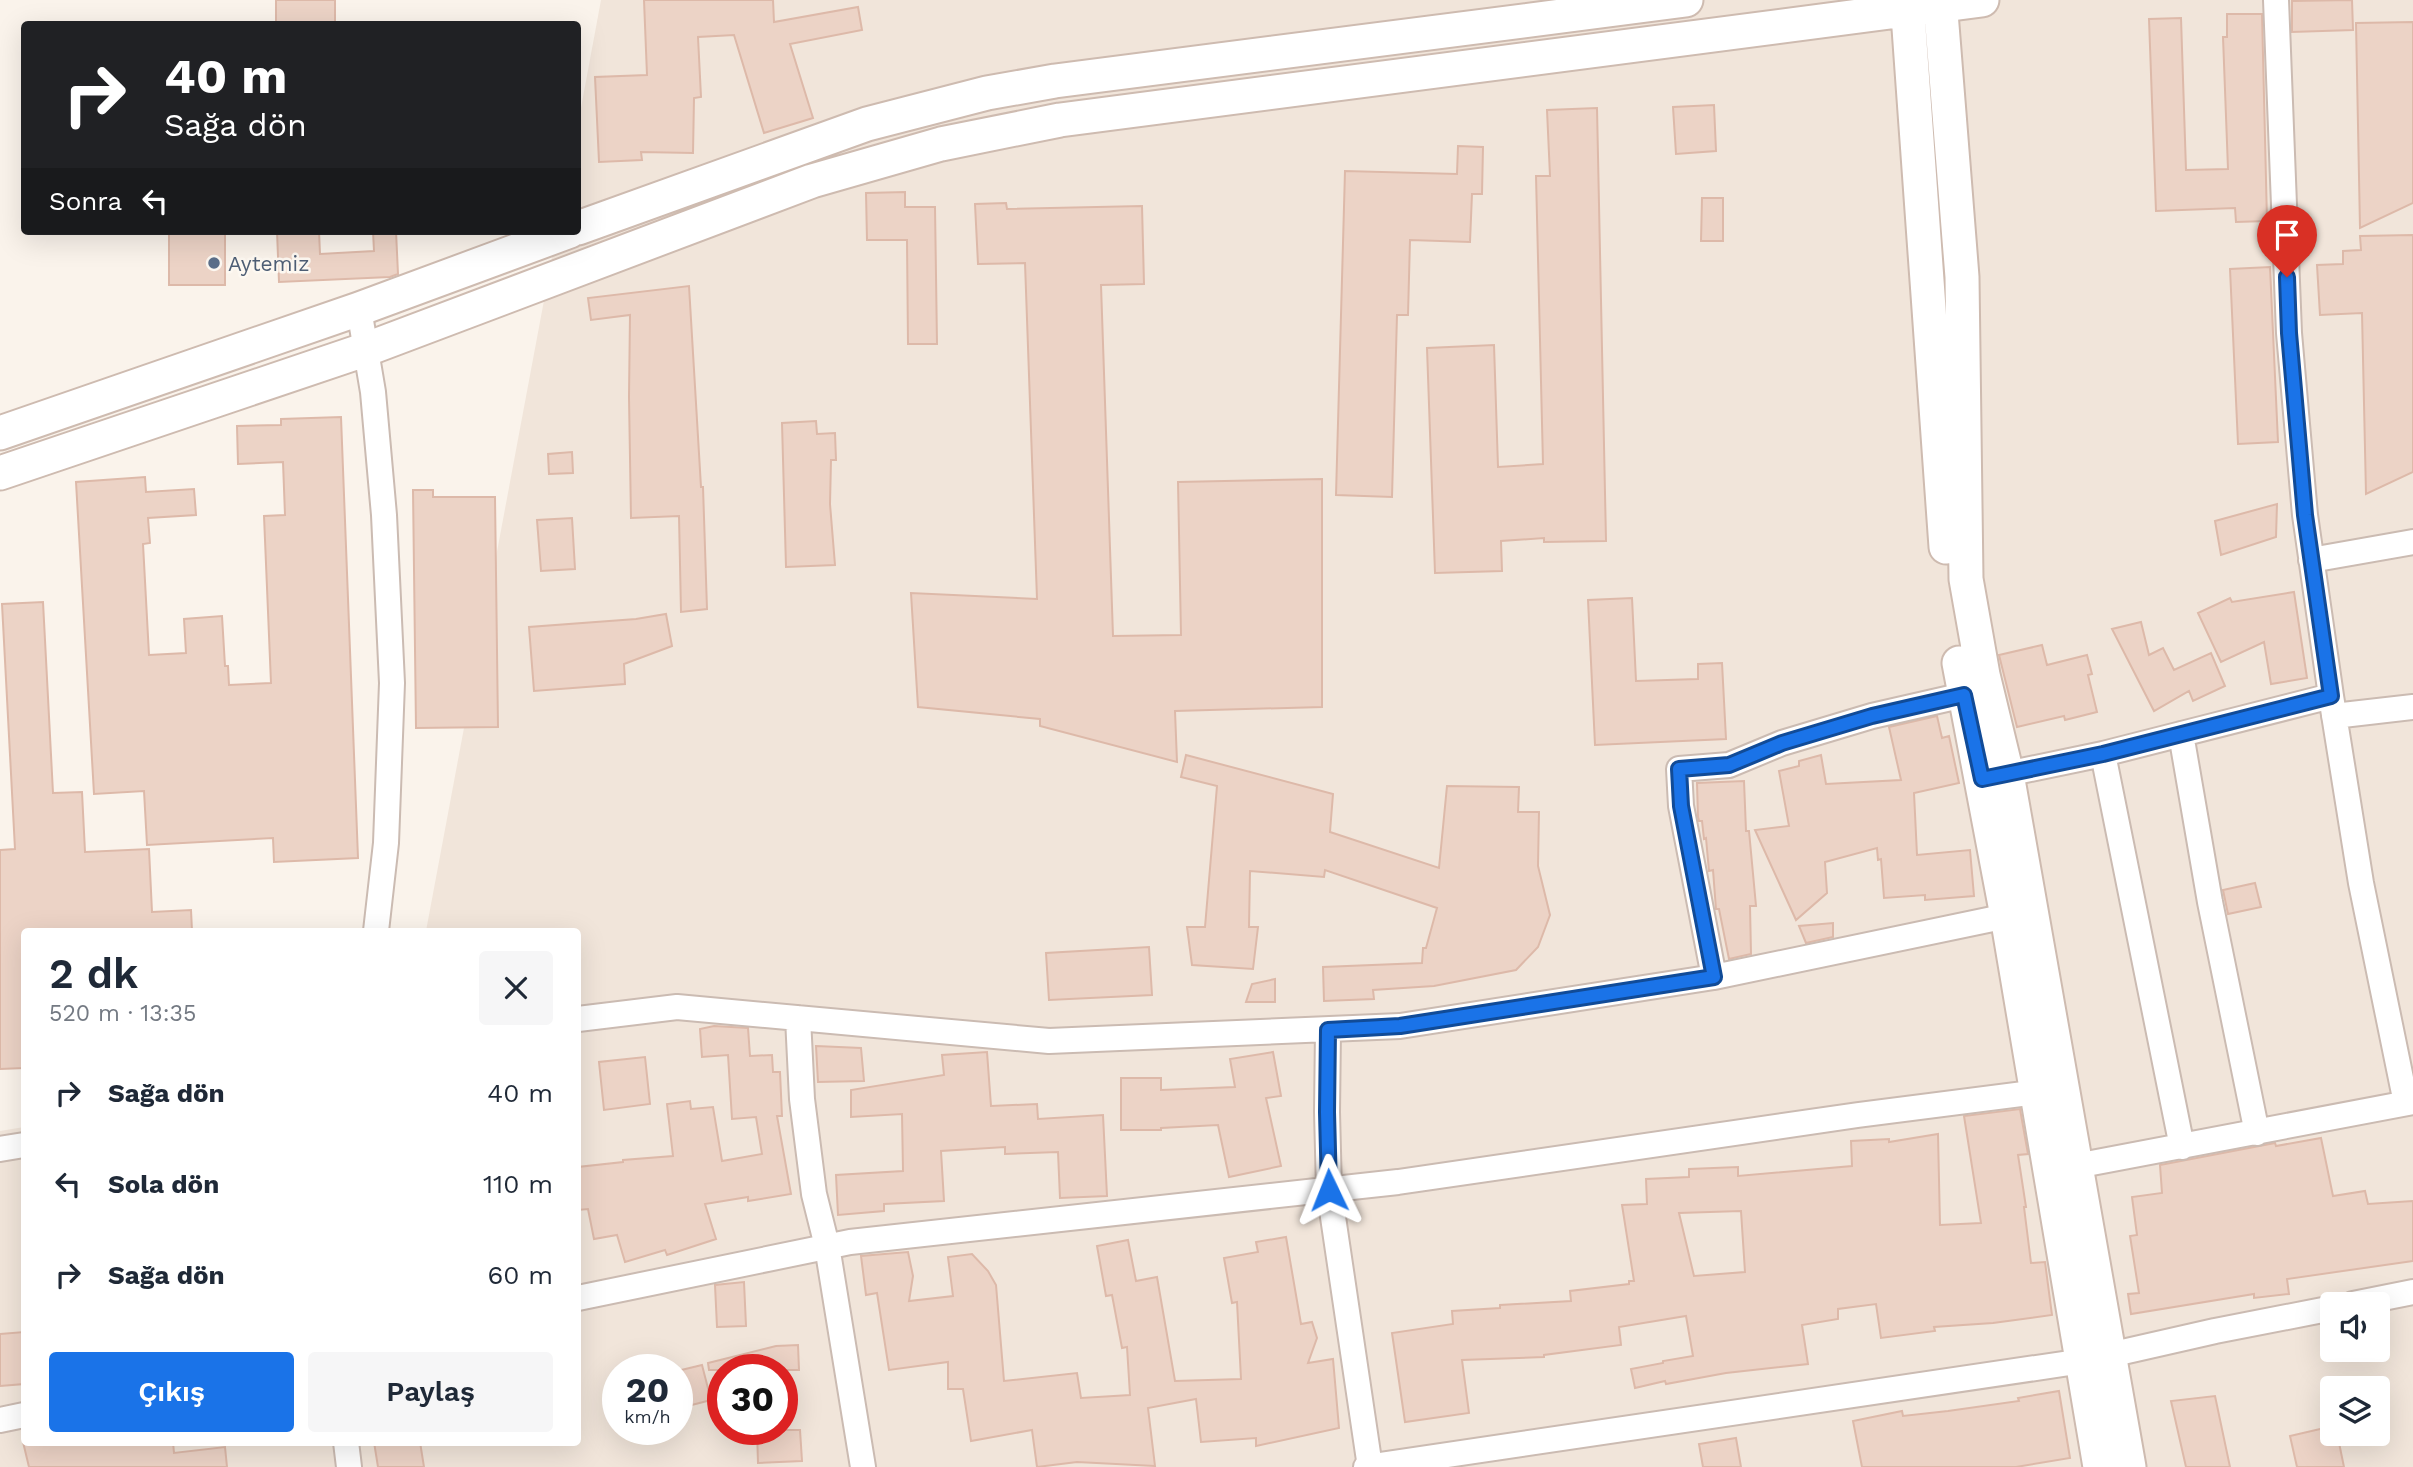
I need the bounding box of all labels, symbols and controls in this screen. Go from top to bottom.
text: 40 m [164,47,287,105]
icon: right [49,49,140,140]
text: Sağa dön [164,106,307,144]
icon: left [136,182,174,220]
text: Sonra [49,186,122,216]
pin [2257,205,2317,277]
icon: arrive [2268,216,2306,254]
place label: Aytemiz [228,251,309,276]
marker: Aytemiz [206,255,222,271]
text: 2 dk [49,949,138,998]
button: close [479,951,553,1025]
text: 520 m · 13:35 [49,1000,196,1027]
icon: right [49,1074,87,1112]
text: Sağa dön [108,1078,225,1108]
text: 40 m [487,1078,553,1108]
position arrow [1292,1153,1366,1227]
icon: left [49,1165,87,1203]
text: Sola dön [108,1169,219,1199]
text: 110 m [483,1169,553,1199]
icon: right [49,1256,87,1294]
text: Sağa dön [108,1260,225,1290]
text: 60 m [487,1260,553,1290]
map controls [2320,1292,2390,1446]
button: sound [2320,1292,2390,1362]
button: Çıkış [49,1352,294,1432]
button: Paylaş [308,1352,553,1432]
speed limit sign: 30 [707,1354,798,1445]
text: 20 [626,1369,669,1411]
button: layers [2320,1376,2390,1446]
text: km/h [624,1406,671,1427]

